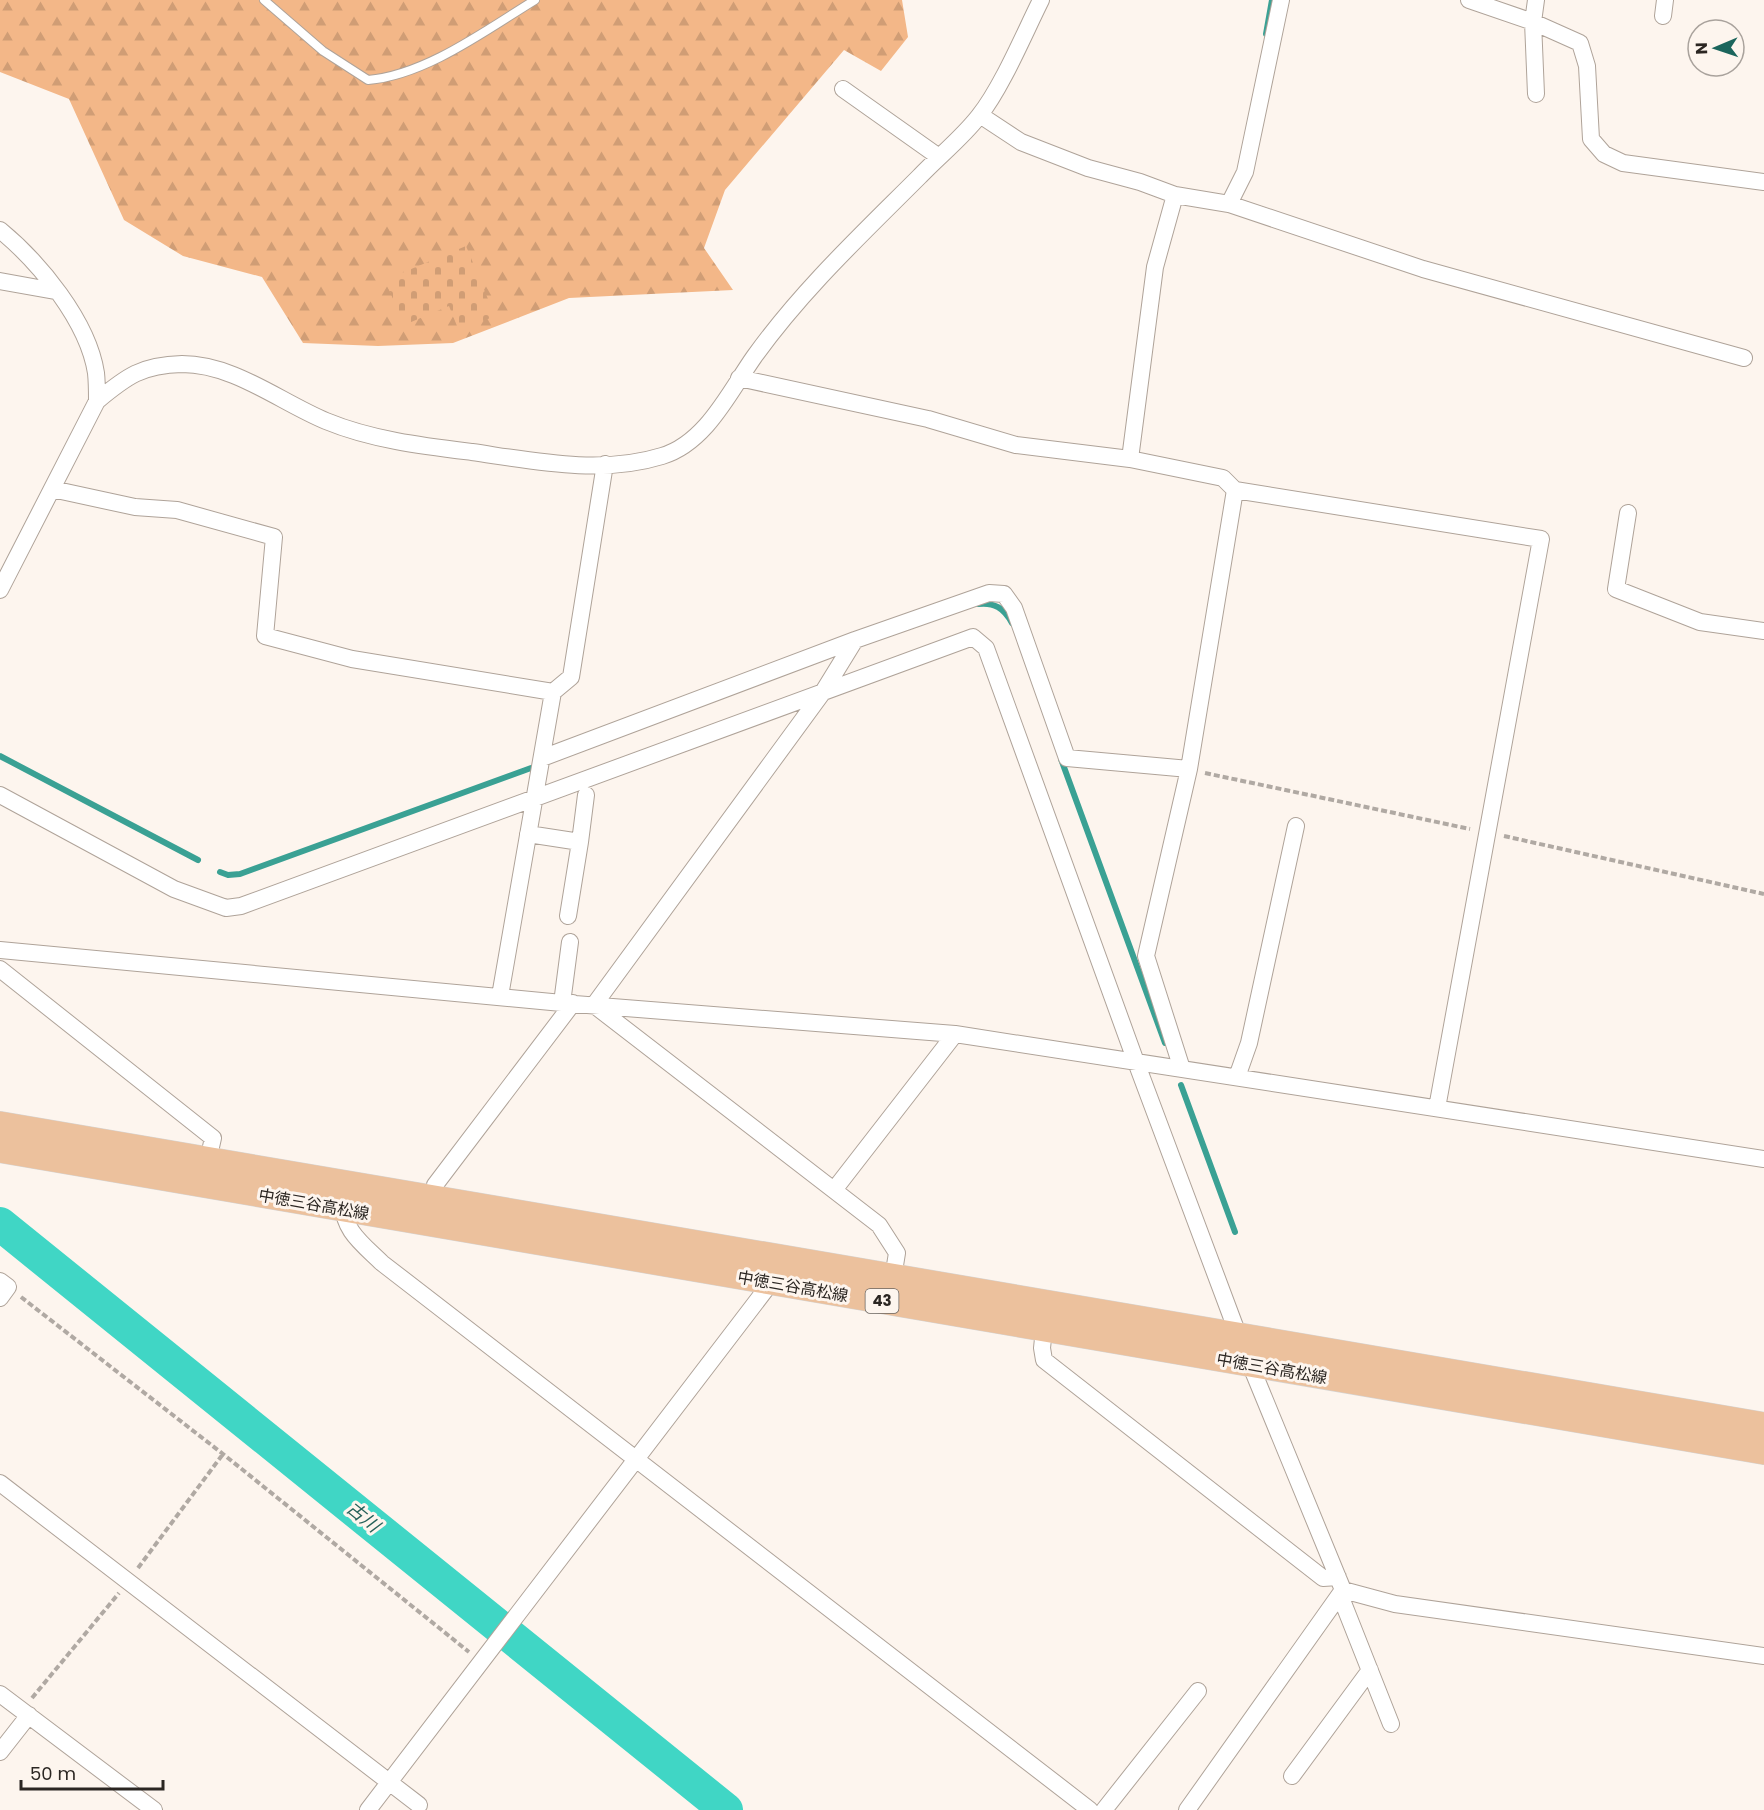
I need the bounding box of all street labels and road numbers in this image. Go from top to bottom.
street label: 中徳三谷高松線 [257,1183,371,1226]
street label: 中徳三谷高松線 [736,1265,850,1308]
road number: 43 [866,1289,898,1313]
street label: 中徳三谷高松線 [1215,1347,1329,1390]

